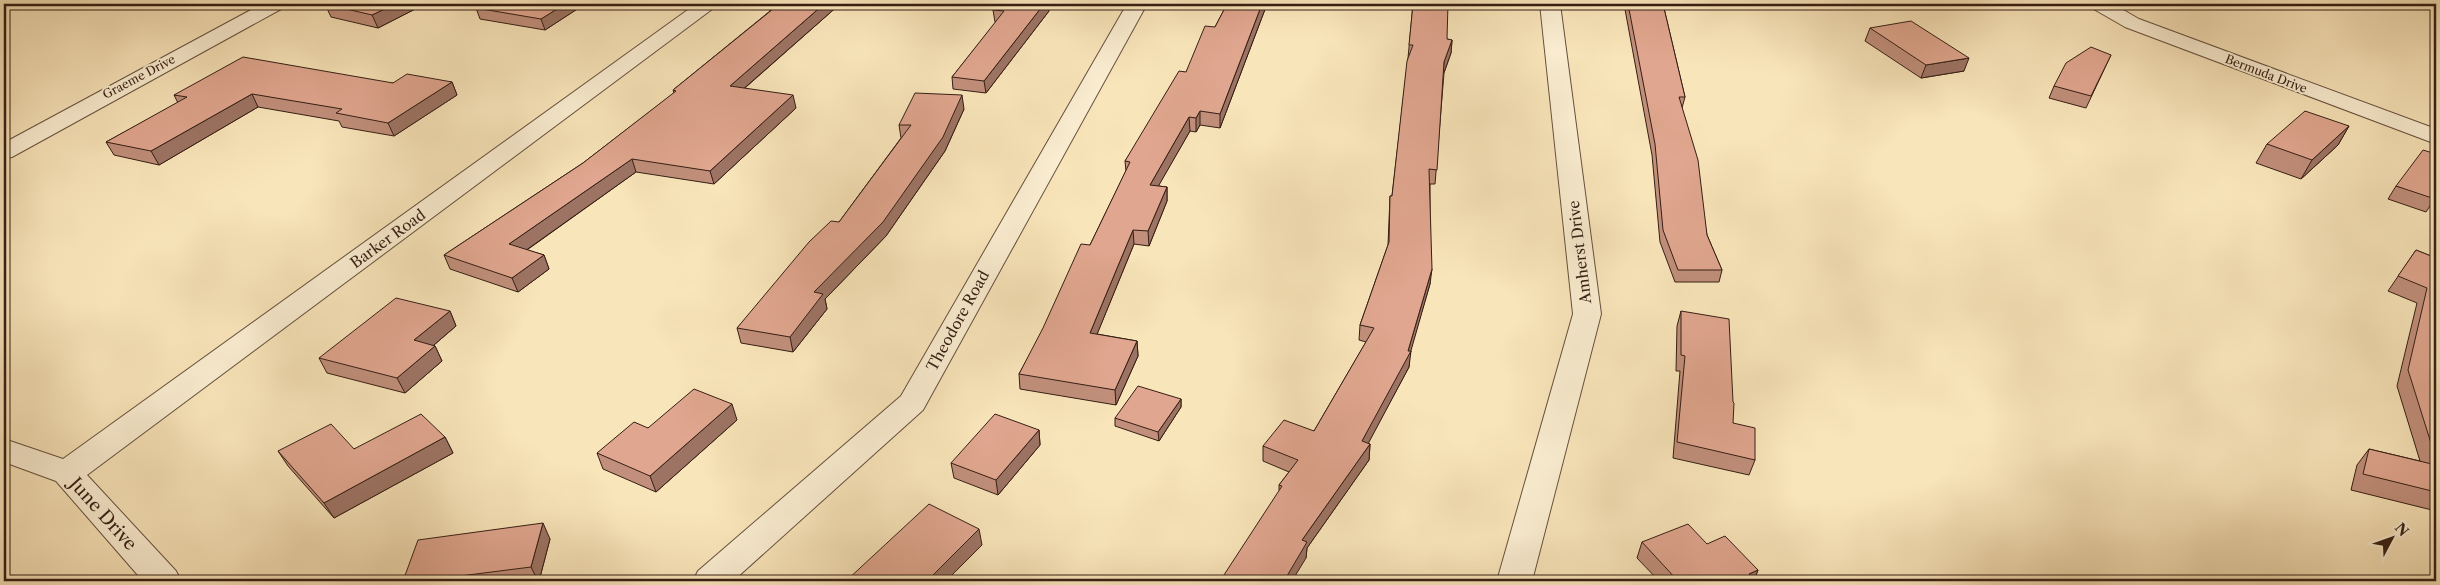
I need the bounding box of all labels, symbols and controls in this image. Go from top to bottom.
street label: Graeme Drive [100,51,178,102]
street label: Bermuda Drive [2223,51,2310,96]
street label: Amherst Drive [1564,199,1595,306]
street label: Barker Road [346,205,429,272]
street label: Theodore Road [922,267,993,374]
street label: June Drive [63,471,141,555]
north arrow [2368,512,2418,562]
text: N [2391,519,2413,540]

